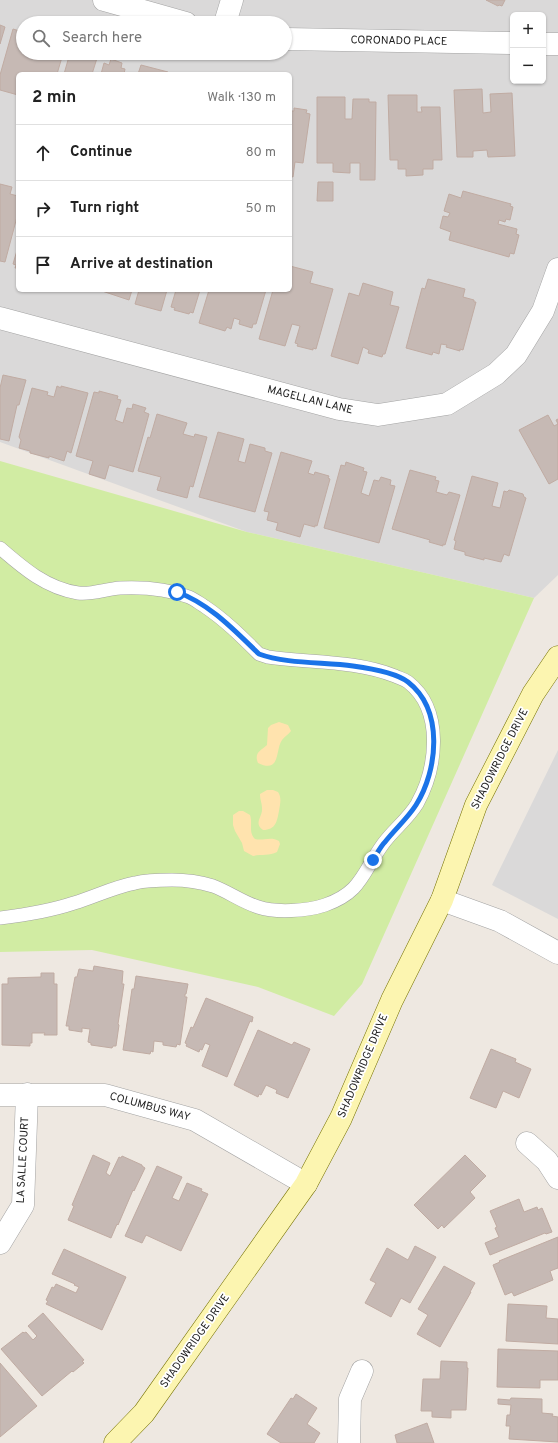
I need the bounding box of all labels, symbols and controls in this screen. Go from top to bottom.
map controls [510,12,546,84]
button: + [510,12,546,48]
search box [16,16,292,60]
icon: search [30,27,52,49]
text: Search here [62,29,142,48]
street label: CORONADO PLACE [350,33,448,49]
button: − [510,48,546,84]
text: 2 min [32,87,76,109]
text: Walk · 130 m [207,90,276,106]
icon: ahead [32,142,54,164]
text: Continue [70,143,132,162]
text: 80 m [246,145,276,161]
icon: right [32,198,54,220]
text: Turn right [70,199,139,218]
text: 50 m [246,201,276,217]
icon: arrive [32,254,54,276]
text: Arrive at destination [70,255,213,274]
street label: MAGELLAN LANE [266,383,354,417]
route start [168,583,186,601]
street label: SHADOWRIDGE DRIVE [468,706,532,812]
route end [364,851,382,869]
street label: SHADOWRIDGE DRIVE [335,1012,391,1120]
street label: COLUMBUS WAY [108,1089,192,1125]
street label: LA SALLE COURT [14,1116,32,1204]
street label: SHADOWRIDGE DRIVE [157,1291,233,1391]

